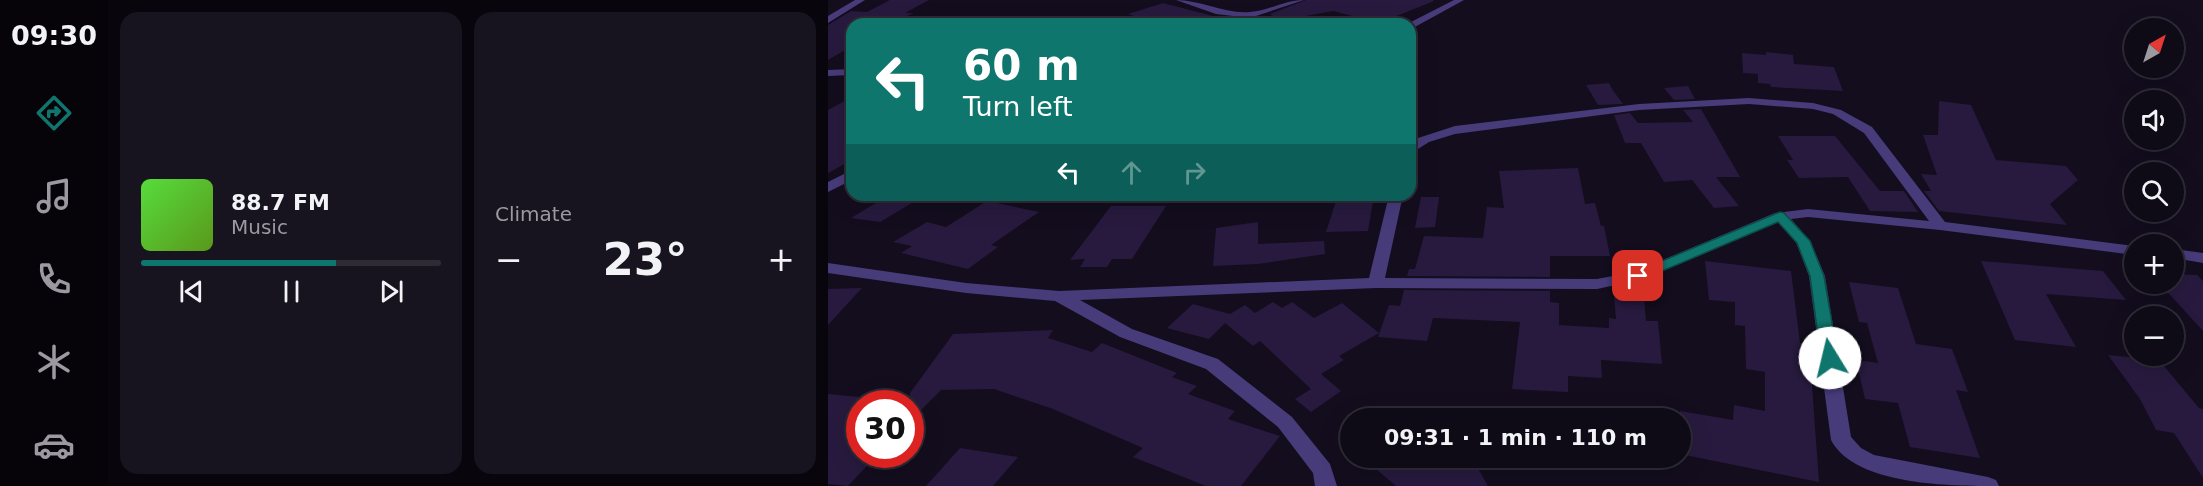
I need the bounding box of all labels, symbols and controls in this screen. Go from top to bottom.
north arrow [2124,18,2184,78]
map controls [2124,18,2184,366]
text: 09:30 [11,20,97,51]
text: 60 m [963,41,1080,90]
icon: left [864,42,942,120]
button: sound [2124,90,2184,150]
text: Turn left [963,91,1073,122]
icon: directions [33,92,75,134]
icon: left [1052,156,1085,189]
icon: ahead [1115,156,1148,189]
icon: right [1178,156,1211,189]
button: search [2124,162,2184,222]
icon: music [33,175,75,217]
text: 88.7 FM [231,190,330,215]
text: Climate [495,202,572,226]
text: Music [231,215,288,239]
text: 23° [602,233,688,286]
button: + [2124,234,2184,294]
text: − [495,240,523,279]
text: + [767,240,795,279]
pin [1612,250,1663,301]
icon: phone [33,258,75,300]
icon: arrive [1621,259,1654,292]
icon: previous [175,275,208,308]
icon: pause [275,275,308,308]
icon: next [375,275,408,308]
button: − [2124,306,2184,366]
position arrow [1798,326,1862,390]
icon: climate [33,341,75,383]
speed limit sign: 30 [846,390,924,468]
icon: car [33,424,75,466]
text: 09:31 · 1 min · 110 m [1384,425,1647,450]

